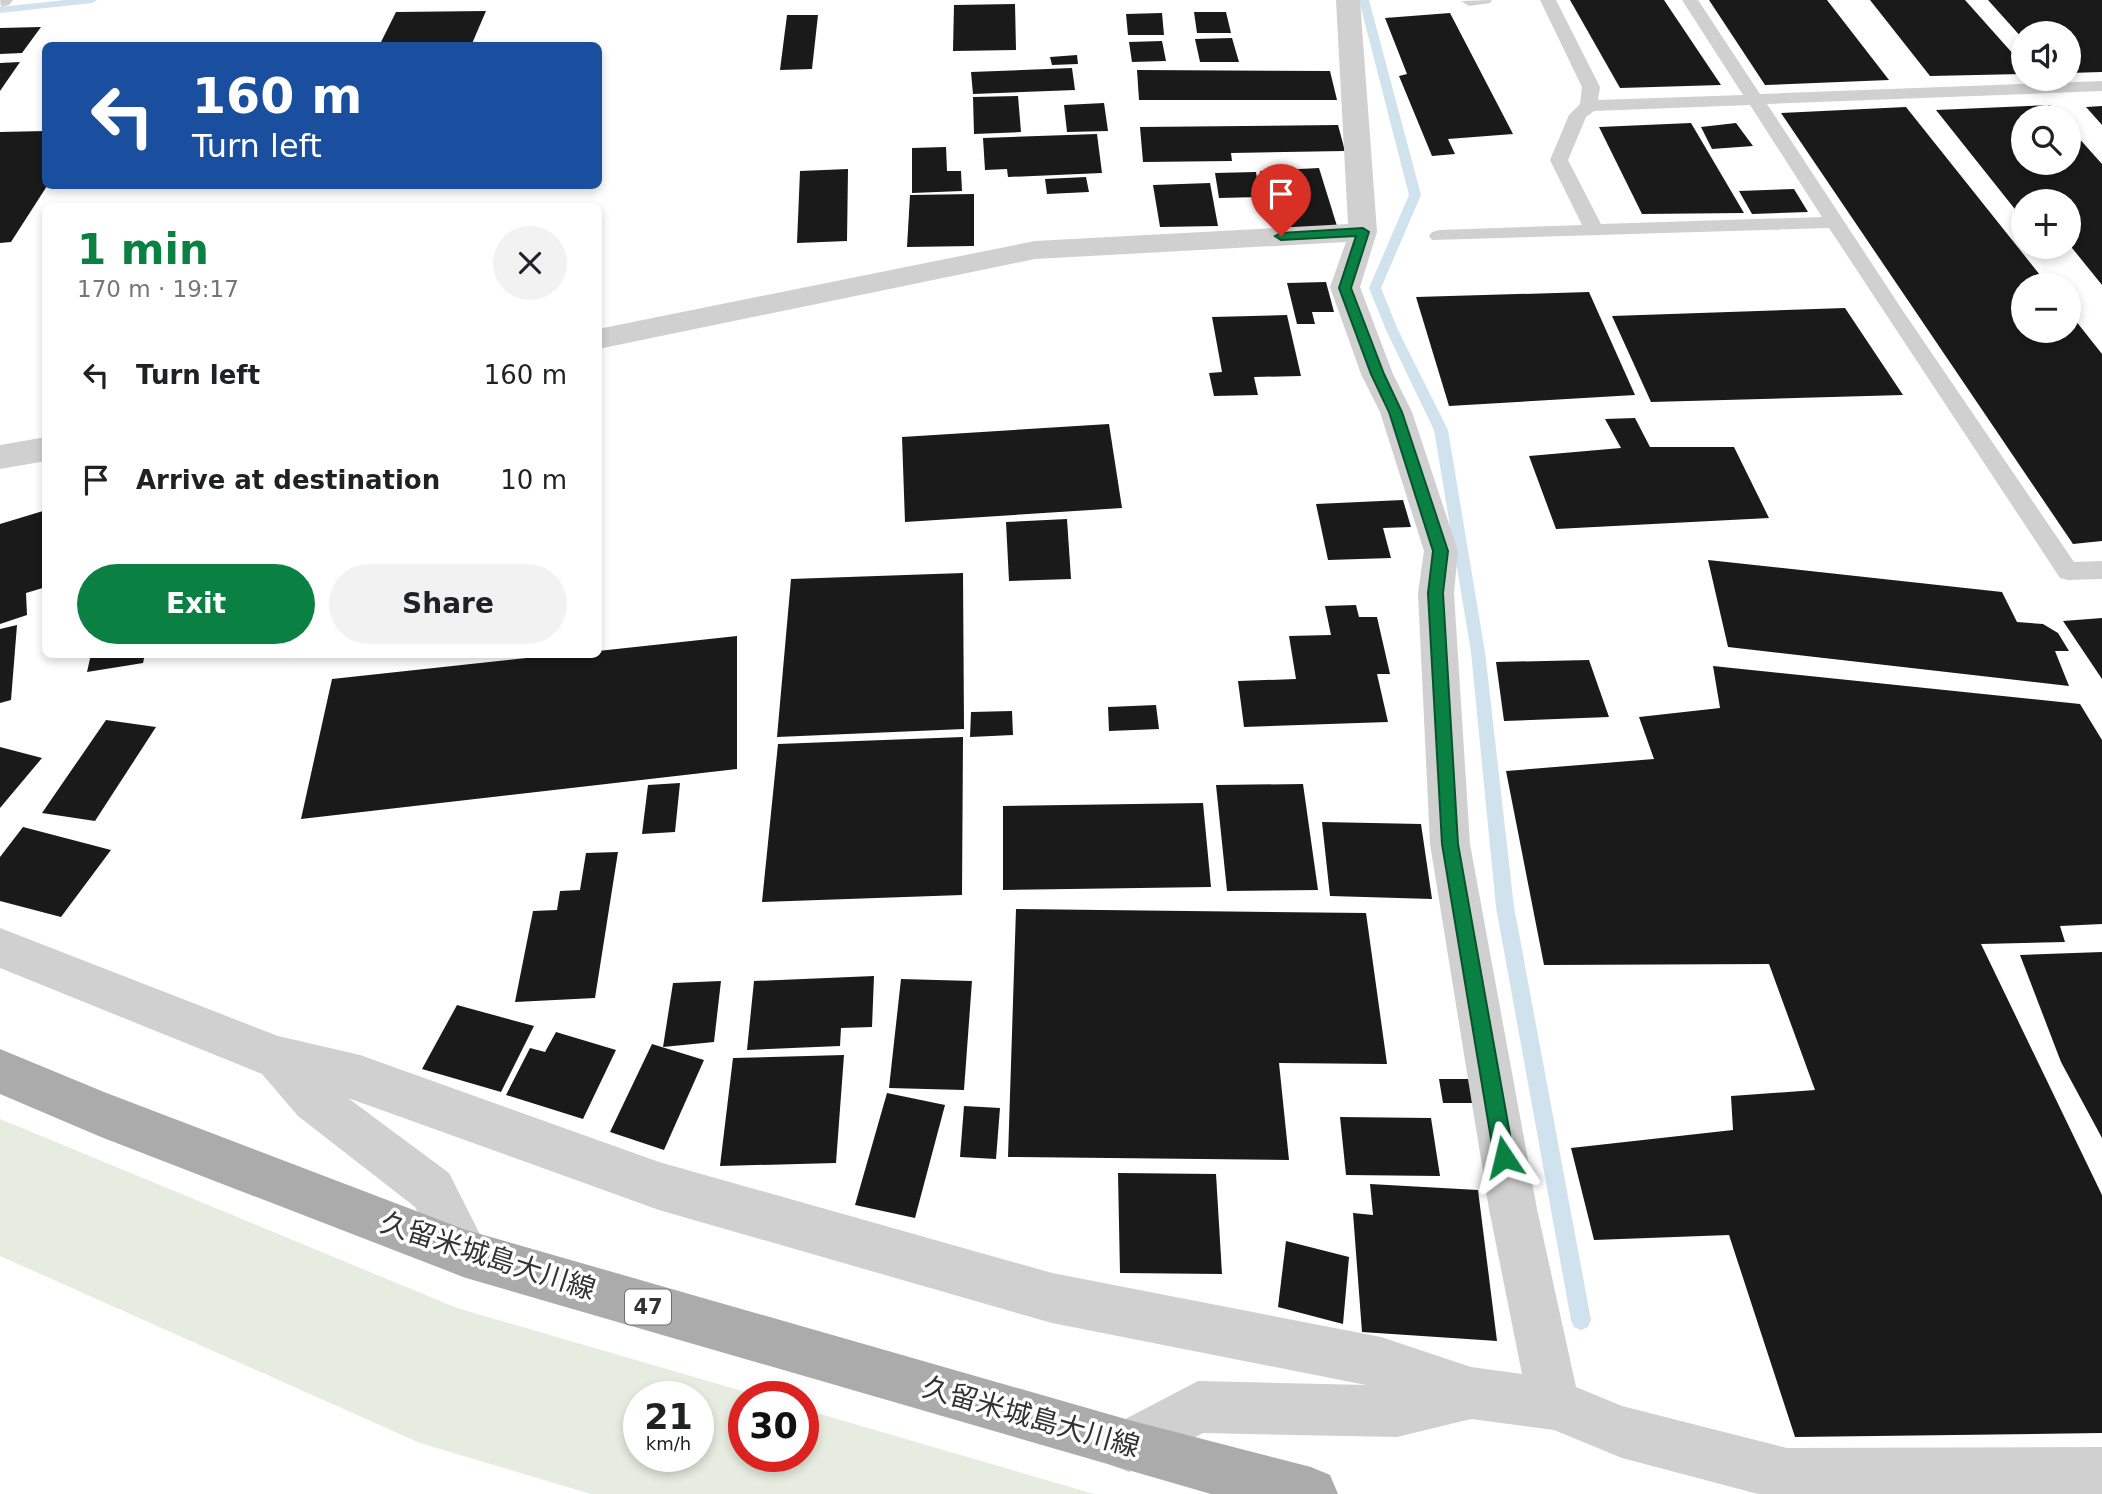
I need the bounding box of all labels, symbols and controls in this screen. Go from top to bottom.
map controls [2011,21,2081,343]
button: sound [2011,21,2081,91]
text: 160 m [192,68,362,125]
icon: left [77,70,168,161]
button: search [2011,105,2081,175]
text: Turn left [192,127,322,165]
pin [1251,164,1311,236]
icon: arrive [1262,175,1300,213]
button: + [2011,189,2081,259]
text: 1 min [77,225,209,274]
button: close [493,226,567,300]
button: − [2011,273,2081,343]
text: 170 m · 19:17 [77,276,239,302]
icon: left [77,356,115,394]
text: Turn left [136,360,260,390]
text: 160 m [484,360,567,390]
icon: arrive [77,461,115,499]
text: Arrive at destination [136,465,440,495]
text: 10 m [500,465,567,495]
button: Exit [77,564,315,644]
button: Share [329,564,567,644]
position arrow [1467,1120,1541,1194]
street label: 久留米城島大川線 [376,1206,600,1306]
road number: 47 [625,1290,671,1324]
street label: 久留米城島大川線 [919,1370,1143,1464]
speed limit sign: 30 [728,1381,819,1472]
text: 21 [644,1397,693,1437]
text: km/h [646,1433,691,1454]

